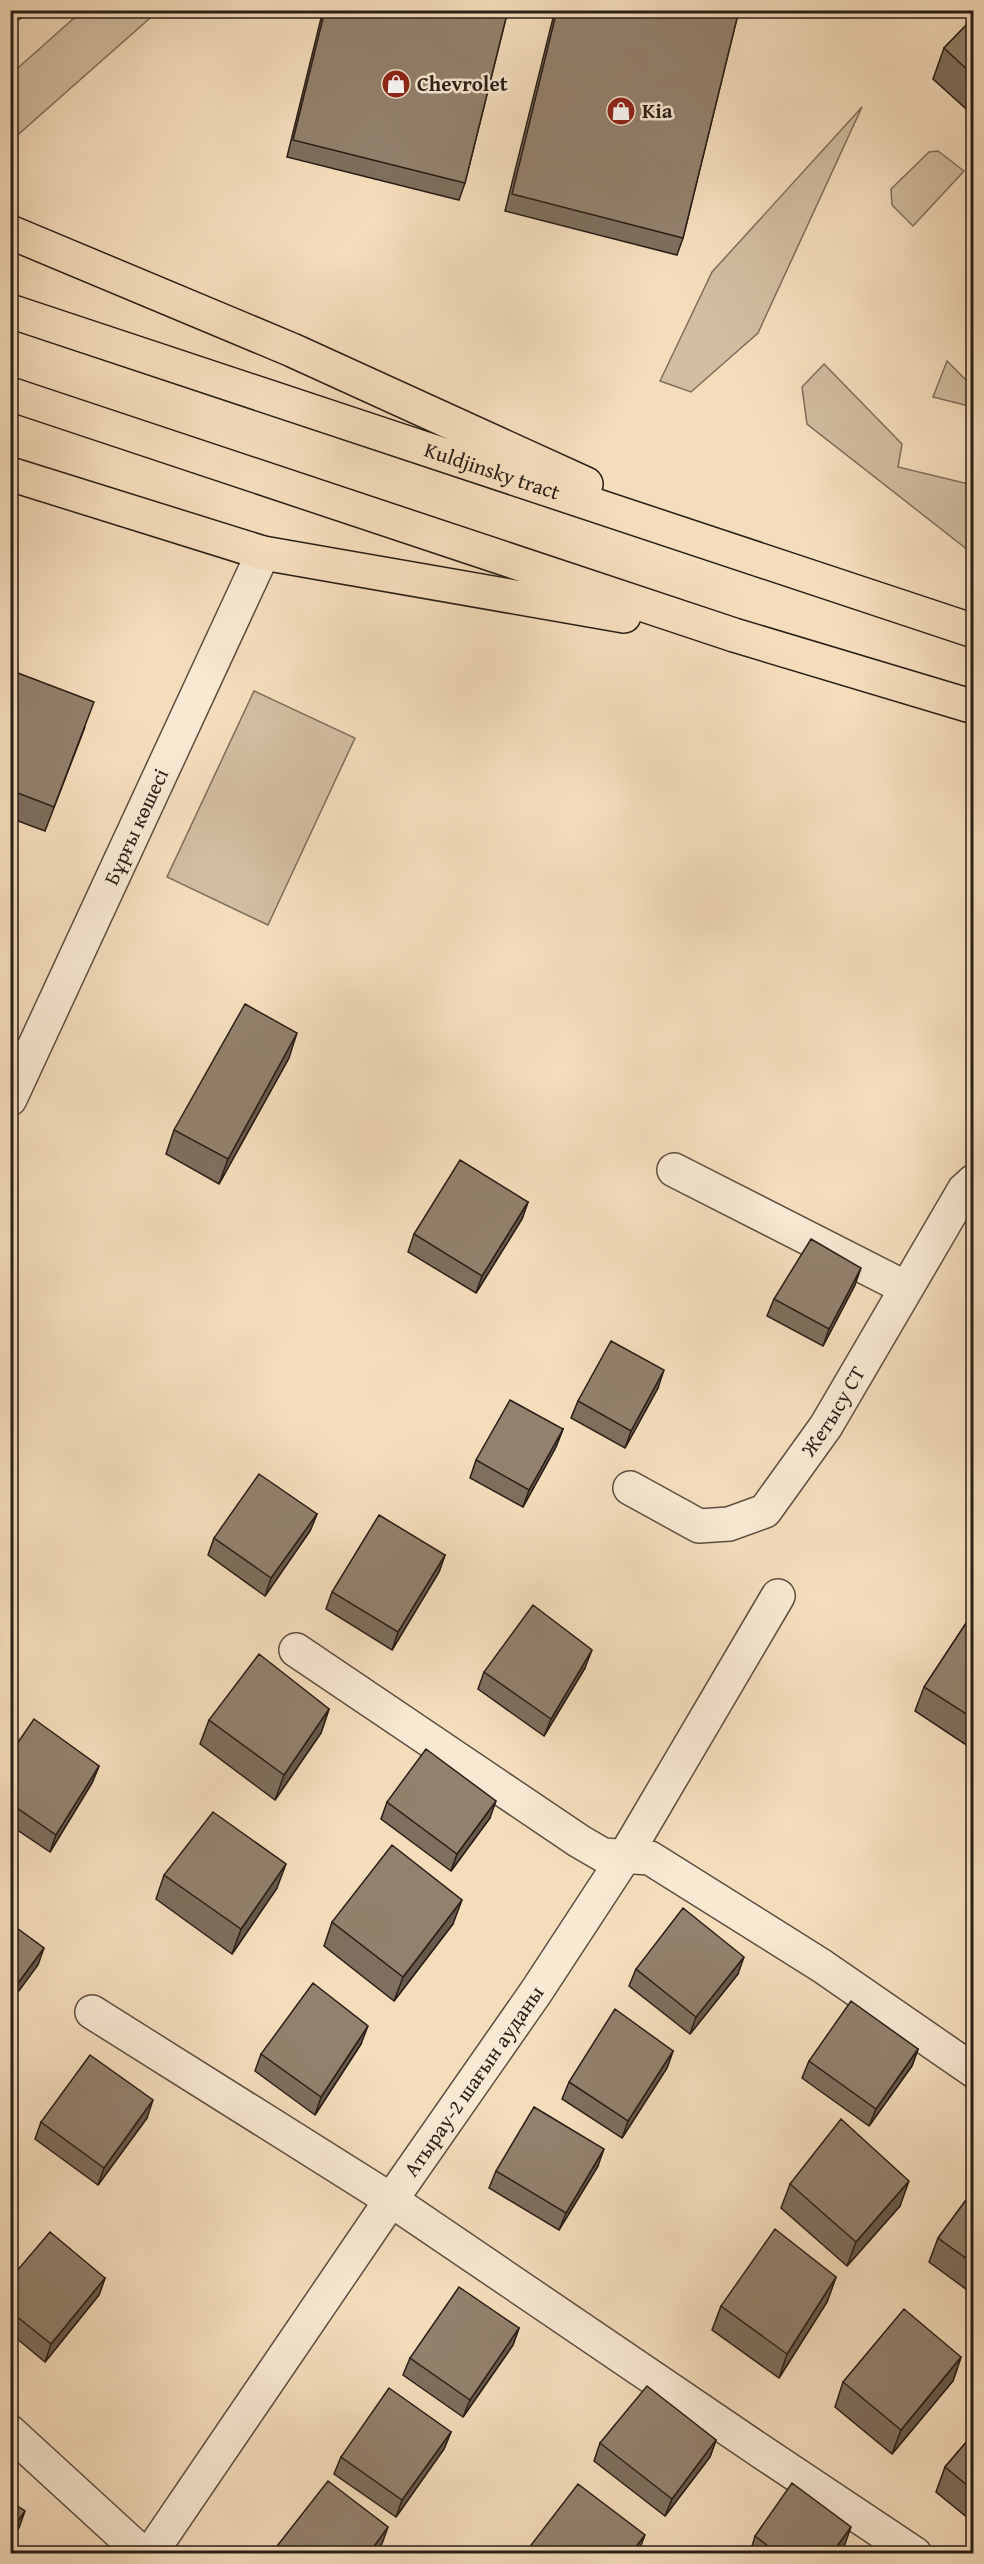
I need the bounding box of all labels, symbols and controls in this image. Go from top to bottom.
shop icon: Chevrolet [380,68,412,100]
place label: Chevrolet [417,68,508,99]
shop icon: Kia [605,95,637,127]
place label: Kia [642,95,673,126]
street label: Kuldjinsky tract [421,434,565,508]
street label: Бұрғы көшесі [95,763,176,890]
street label: Жетысу СТ [792,1360,873,1463]
street label: Атырау-2 шағын ауданы [396,1979,551,2183]

